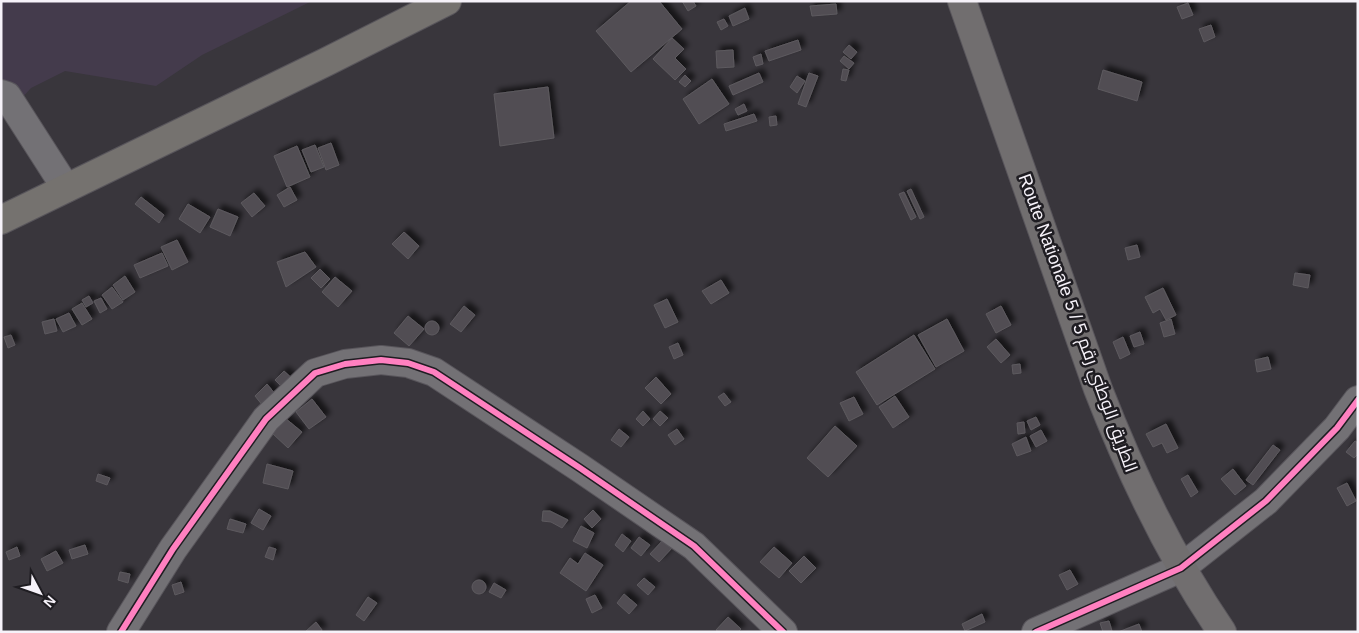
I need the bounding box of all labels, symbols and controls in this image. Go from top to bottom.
street label: Route Nationale 5 / الطريق الوطني رقم 5 [1011,171,1141,476]
north arrow [15,568,65,618]
text: N [40,592,59,611]

